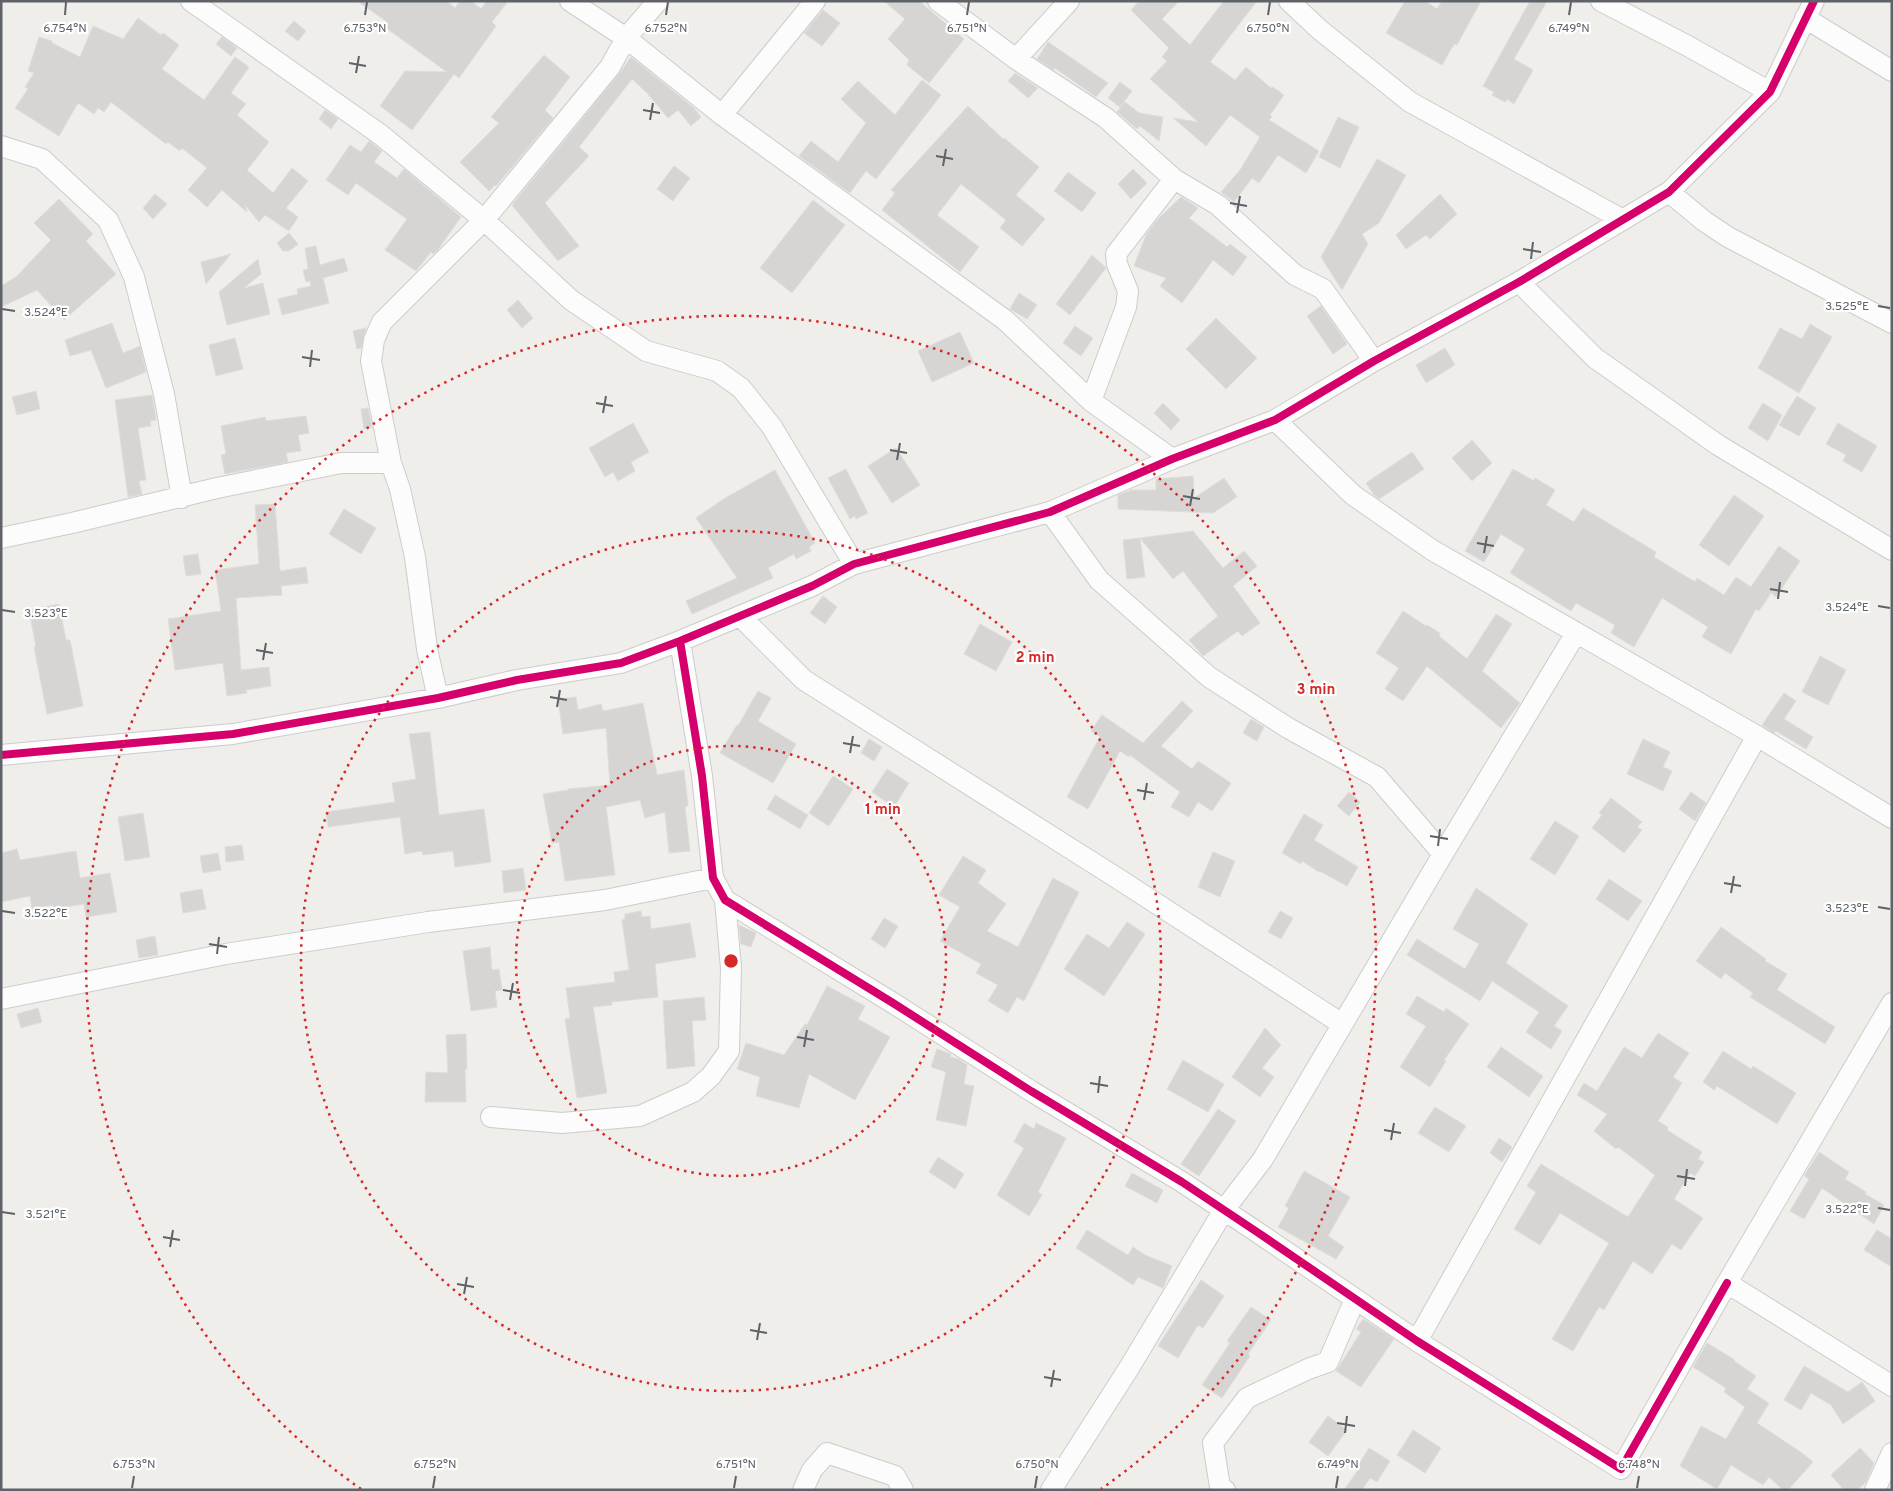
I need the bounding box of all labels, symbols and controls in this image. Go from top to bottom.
text: 6.754°N [43,21,87,37]
text: 6.753°N [343,21,387,37]
text: 6.752°N [644,21,688,37]
text: 6.751°N [947,21,987,37]
text: 6.750°N [1246,21,1290,37]
text: 6.749°N [1548,21,1590,37]
text: 3.525°E [1825,299,1869,315]
text: 3.524°E [24,305,68,321]
text: 3.524°E [1825,600,1869,616]
text: 3.523°E [24,606,68,622]
text: 2 min [1015,649,1055,668]
text: 3 min [1296,681,1336,700]
text: 1 min [865,801,901,820]
text: 3.523°E [1825,901,1869,917]
text: 3.522°E [24,906,68,922]
centre of rings [722,952,740,970]
text: 3.522°E [1825,1202,1869,1218]
text: 3.521°E [25,1207,67,1223]
text: 6.753°N [112,1457,156,1473]
text: 6.752°N [413,1457,457,1473]
text: 6.751°N [716,1457,756,1473]
text: 6.750°N [1015,1457,1059,1473]
text: 6.749°N [1317,1457,1359,1473]
text: 6.748°N [1618,1457,1660,1473]

